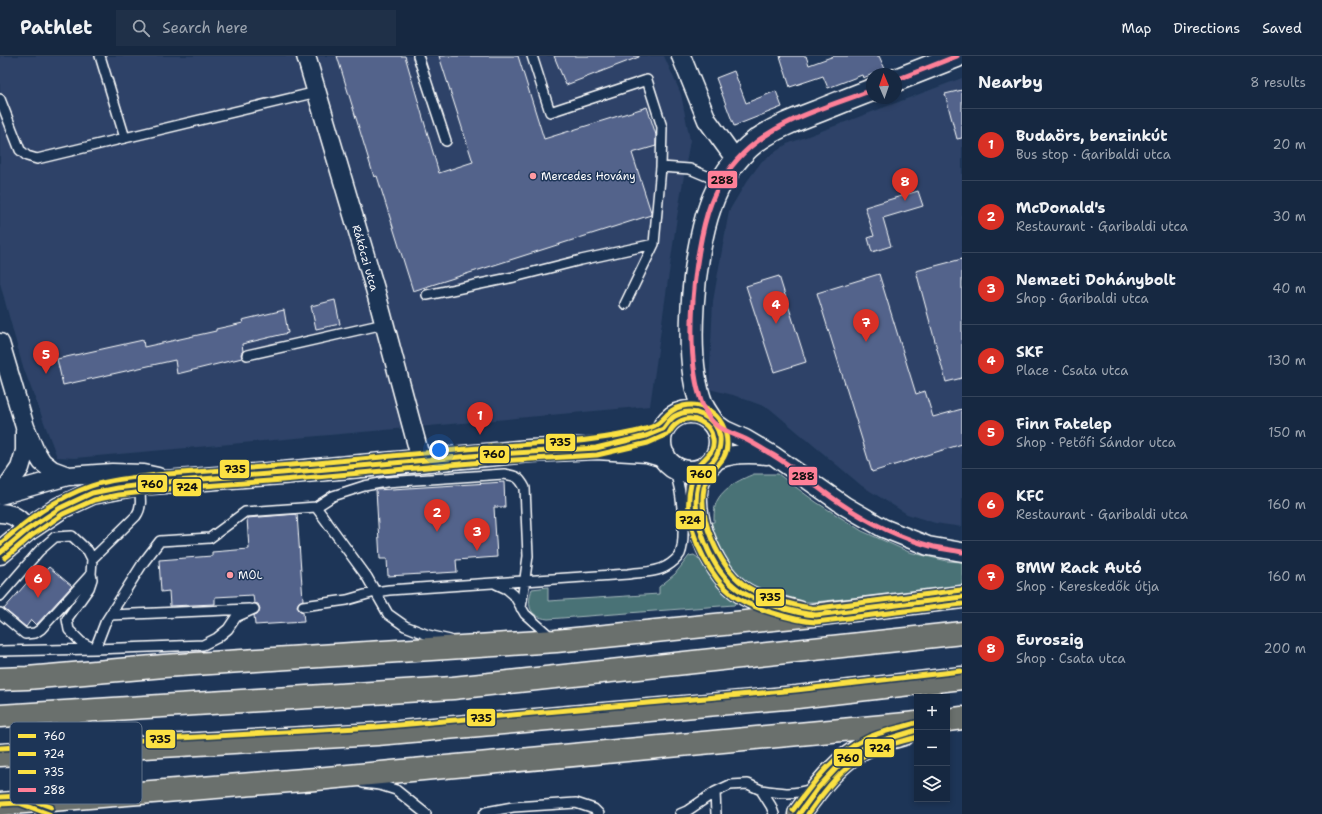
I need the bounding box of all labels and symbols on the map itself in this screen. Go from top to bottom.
north arrow [866,68,902,104]
pin: 8 [892,168,918,201]
place label: Mercedes Hovány [541,169,636,184]
line badge: 288 [707,170,738,189]
marker: Mercedes Hovány [528,171,538,181]
text: 288 [710,173,734,188]
street label: Rákóczi utca [348,223,382,293]
pin: 4 [763,291,789,324]
pin: 7 [853,309,879,342]
pin: 5 [33,341,59,374]
pin: 1 [467,402,493,435]
line badge: 735 [545,433,576,452]
text: 735 [549,435,571,450]
your location [429,440,449,460]
line badge: 760 [479,445,510,464]
text: 760 [483,447,506,462]
line badge: 735 [219,459,250,479]
text: 735 [224,462,246,477]
line badge: 760 [686,465,717,484]
line badge: 288 [788,466,818,486]
text: 760 [690,467,713,482]
text: 288 [791,469,815,484]
line badge: 760 [137,474,168,493]
text: 760 [141,477,164,492]
line badge: 724 [172,478,202,497]
text: 724 [176,480,198,495]
pin: 2 [424,499,450,532]
line badge: 724 [675,510,705,530]
text: 724 [679,513,701,528]
pin: 3 [464,518,490,551]
pin: 6 [25,565,51,598]
place label: MOL [238,568,263,583]
marker: MOL [225,570,235,580]
line badge: 735 [755,588,785,607]
text: 735 [759,590,781,605]
line badge: 735 [466,708,496,727]
text: 735 [470,711,492,726]
legend [10,722,142,804]
text: 760 [43,729,65,744]
line badge: 735 [145,729,176,749]
text: 735 [149,732,171,747]
line badge: 724 [864,738,895,758]
text: 724 [869,741,891,756]
text: 724 [43,747,65,762]
line badge: 760 [833,748,863,767]
text: 760 [837,751,860,766]
text: 735 [43,765,64,780]
text: 288 [43,783,66,798]

